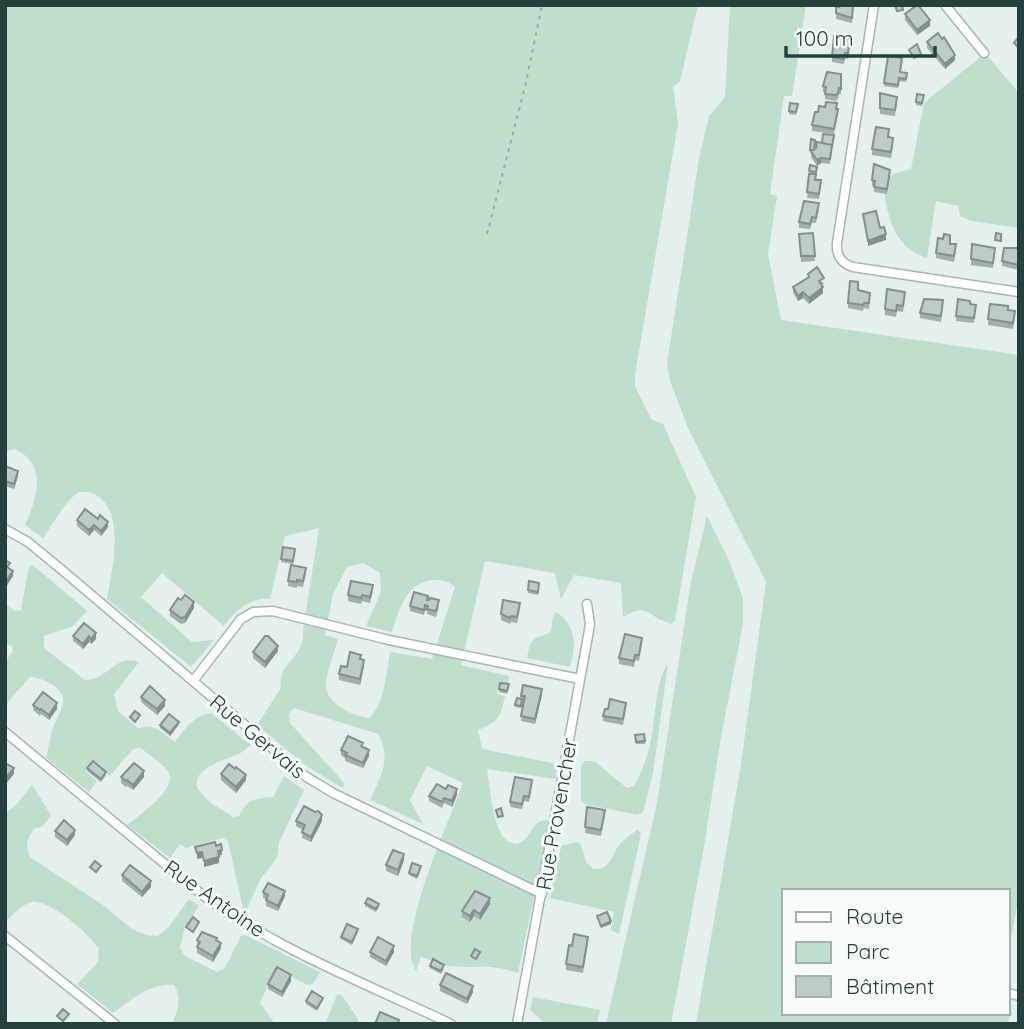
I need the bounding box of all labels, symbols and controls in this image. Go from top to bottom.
scale bar [786,14,935,58]
text: 100 m [796,25,854,51]
street label: Rue Gervais [205,688,311,784]
street label: Rue Provencher [530,736,582,892]
street label: Rue Antoine [159,854,271,942]
legend [782,889,1010,1015]
text: Route [846,903,903,929]
text: Parc [846,938,890,964]
text: Bâtiment [846,973,934,999]

